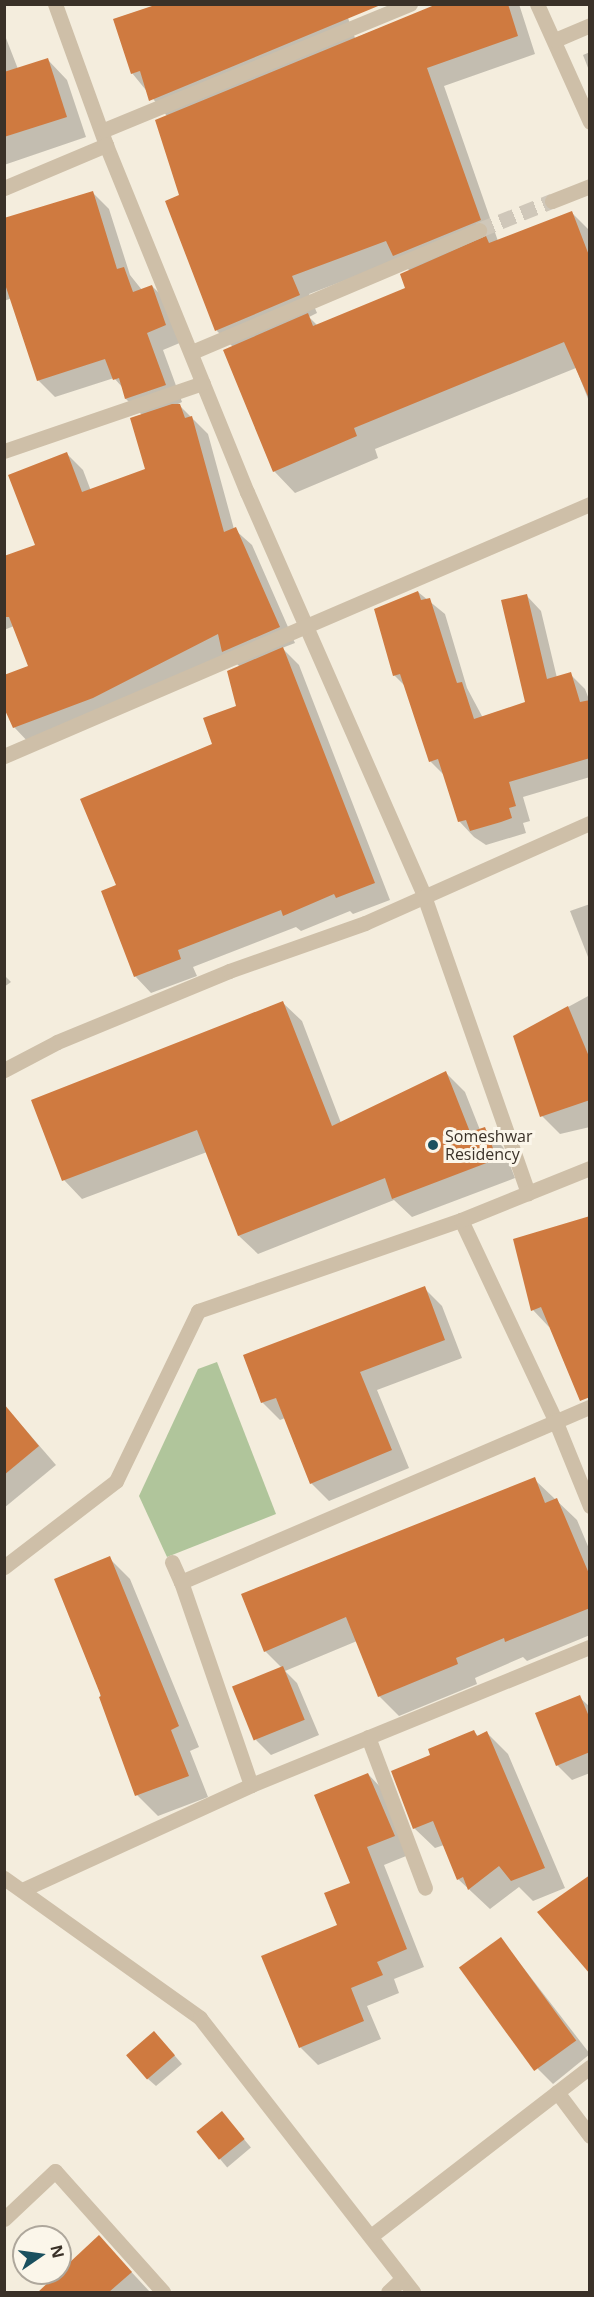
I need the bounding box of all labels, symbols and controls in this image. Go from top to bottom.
place label: Someshwar Residency [445,1126,532,1164]
marker: Someshwar Residency [426,1138,440,1152]
north arrow [12,2225,72,2285]
text: N [45,2243,70,2260]

